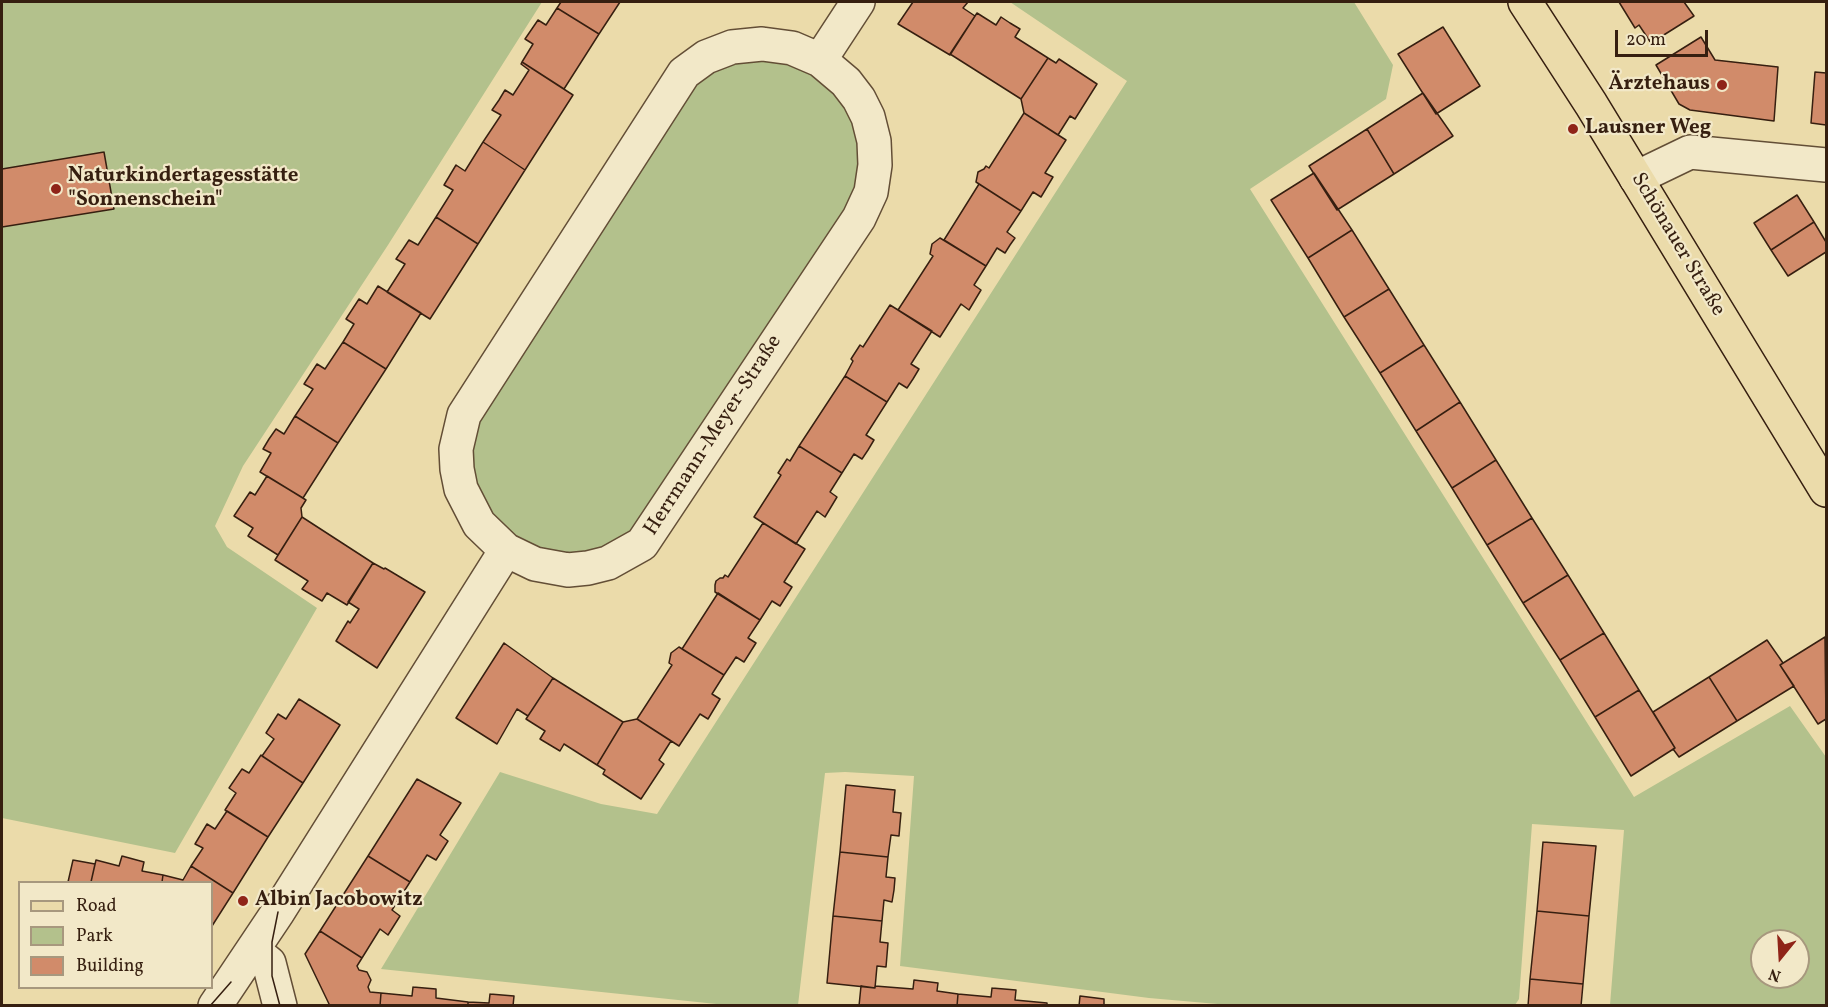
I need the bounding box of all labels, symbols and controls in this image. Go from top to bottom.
scale bar [1618,18,1711,56]
text: 20 m [1626,28,1666,53]
place label: Ärztehaus [1608,72,1710,98]
marker: Ärztehaus [1715,78,1729,92]
place label: Lausner Weg [1585,116,1711,142]
marker: Lausner Weg [1566,122,1580,136]
place label: Naturkindertagesstätte "Sonnenschein" [68,164,299,214]
street label: Schönauer Straße [1624,169,1730,321]
marker: Naturkindertagesstätte "Sonnenschein" [49,182,63,196]
street label: Herrmann-Meyer-Straße [640,331,788,541]
legend [18,881,213,989]
place label: Albin Jacobowitz [255,888,423,914]
text: Road [76,894,117,919]
marker: Albin Jacobowitz [236,894,250,908]
text: Park [76,924,113,949]
north arrow [1750,929,1810,989]
text: Building [76,954,144,979]
text: N [1766,962,1784,986]

